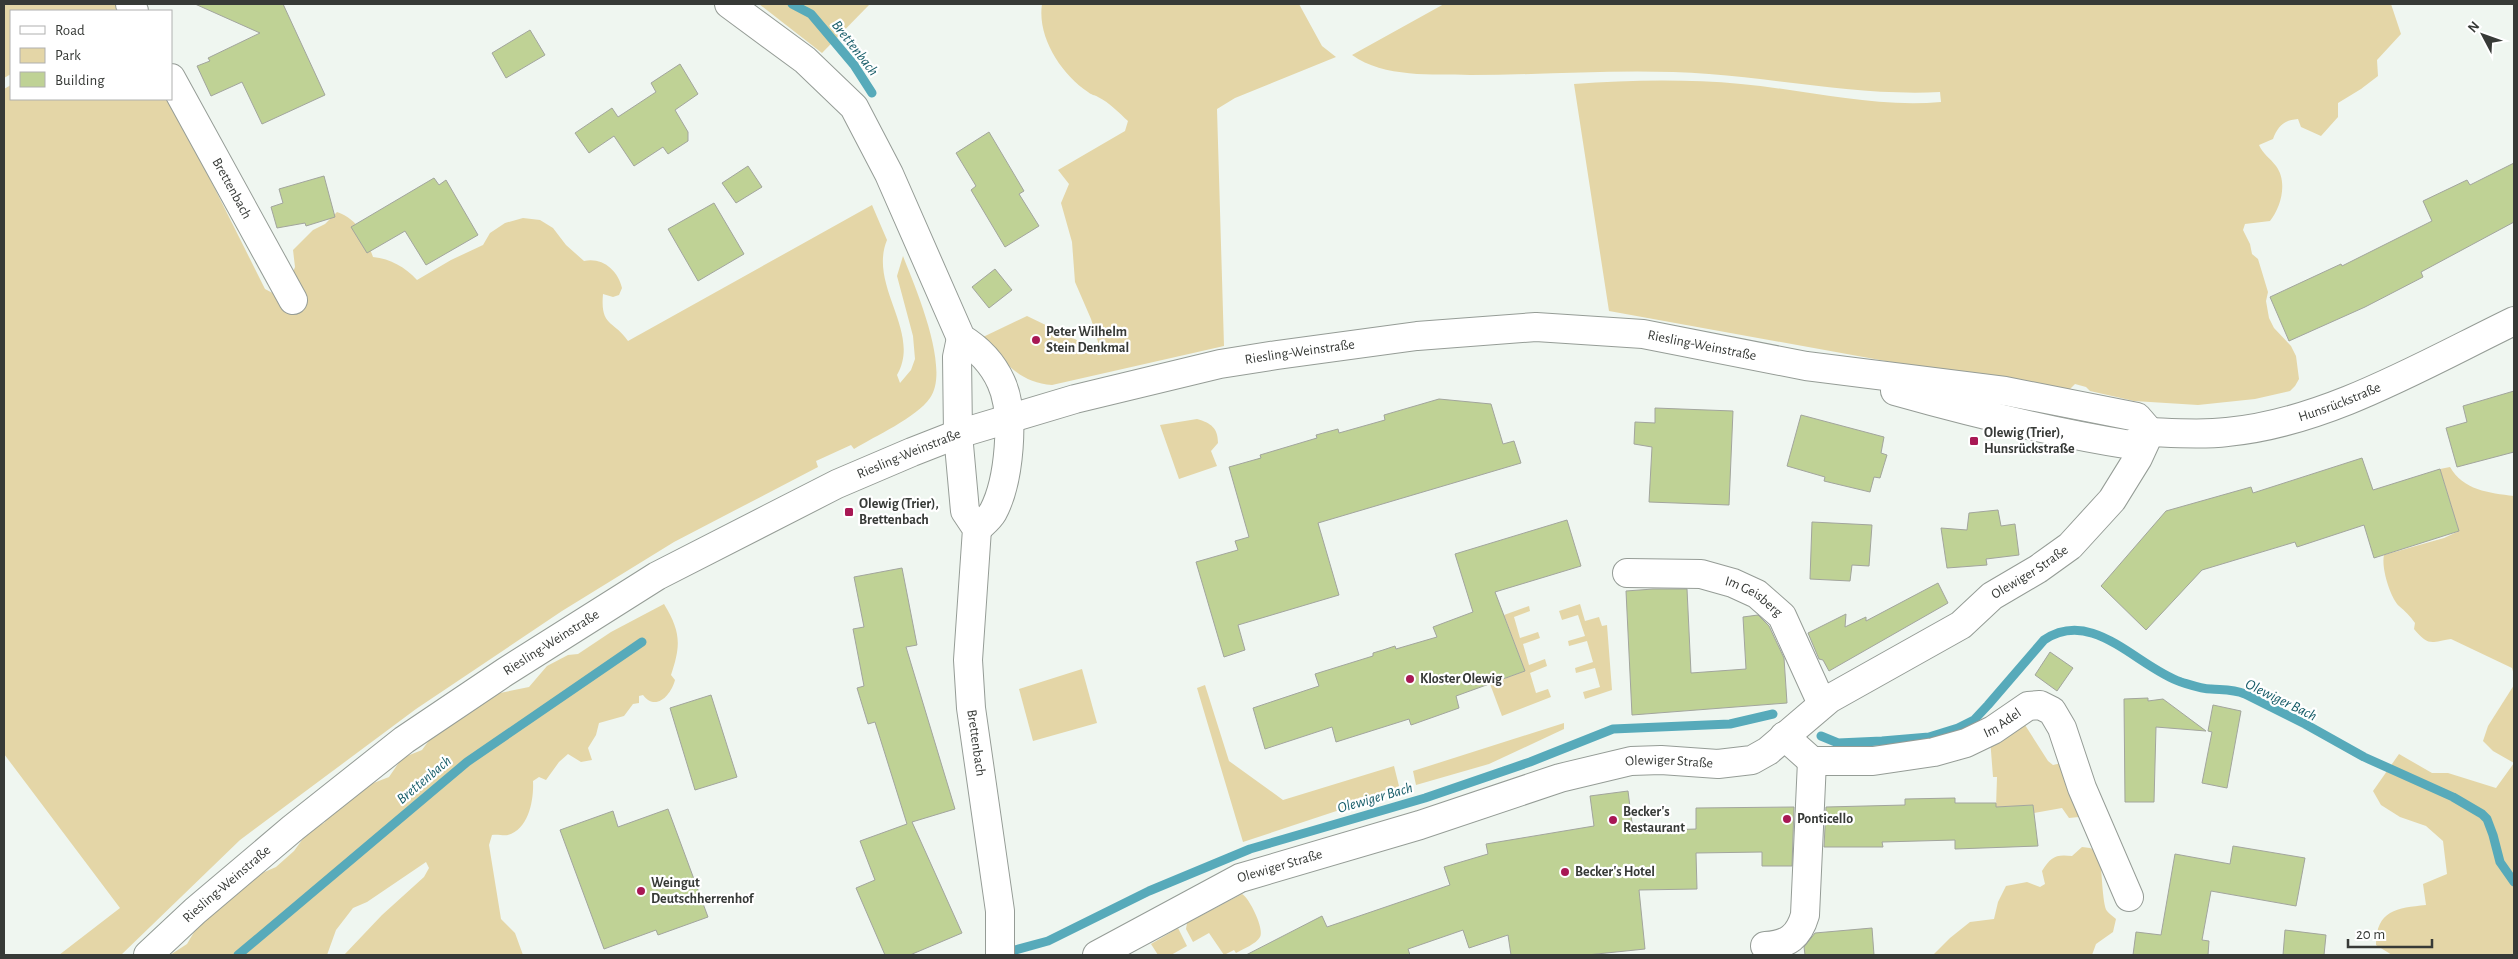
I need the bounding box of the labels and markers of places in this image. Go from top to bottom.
place label: Peter Wilhelm Stein Denkmal [1046,325,1129,355]
marker: Peter Wilhelm Stein Denkmal [1030,334,1042,346]
place label: Olewig (Trier), Hunsrückstraße [1984,426,2075,456]
marker: Olewig (Trier), Hunsrückstraße [1968,435,1980,447]
place label: Olewig (Trier), Brettenbach [859,497,939,527]
marker: Olewig (Trier), Brettenbach [843,506,855,518]
place label: Kloster Olewig [1420,672,1503,686]
marker: Kloster Olewig [1404,673,1416,685]
place label: Becker's Restaurant [1623,805,1685,835]
place label: Ponticello [1797,812,1853,826]
marker: Ponticello [1781,813,1793,825]
marker: Becker's Restaurant [1607,814,1619,826]
place label: Becker's Hotel [1575,865,1655,879]
marker: Becker's Hotel [1559,866,1571,878]
place label: Weingut Deutschherrenhof [651,876,755,906]
marker: Weingut Deutschherrenhof [635,885,647,897]

